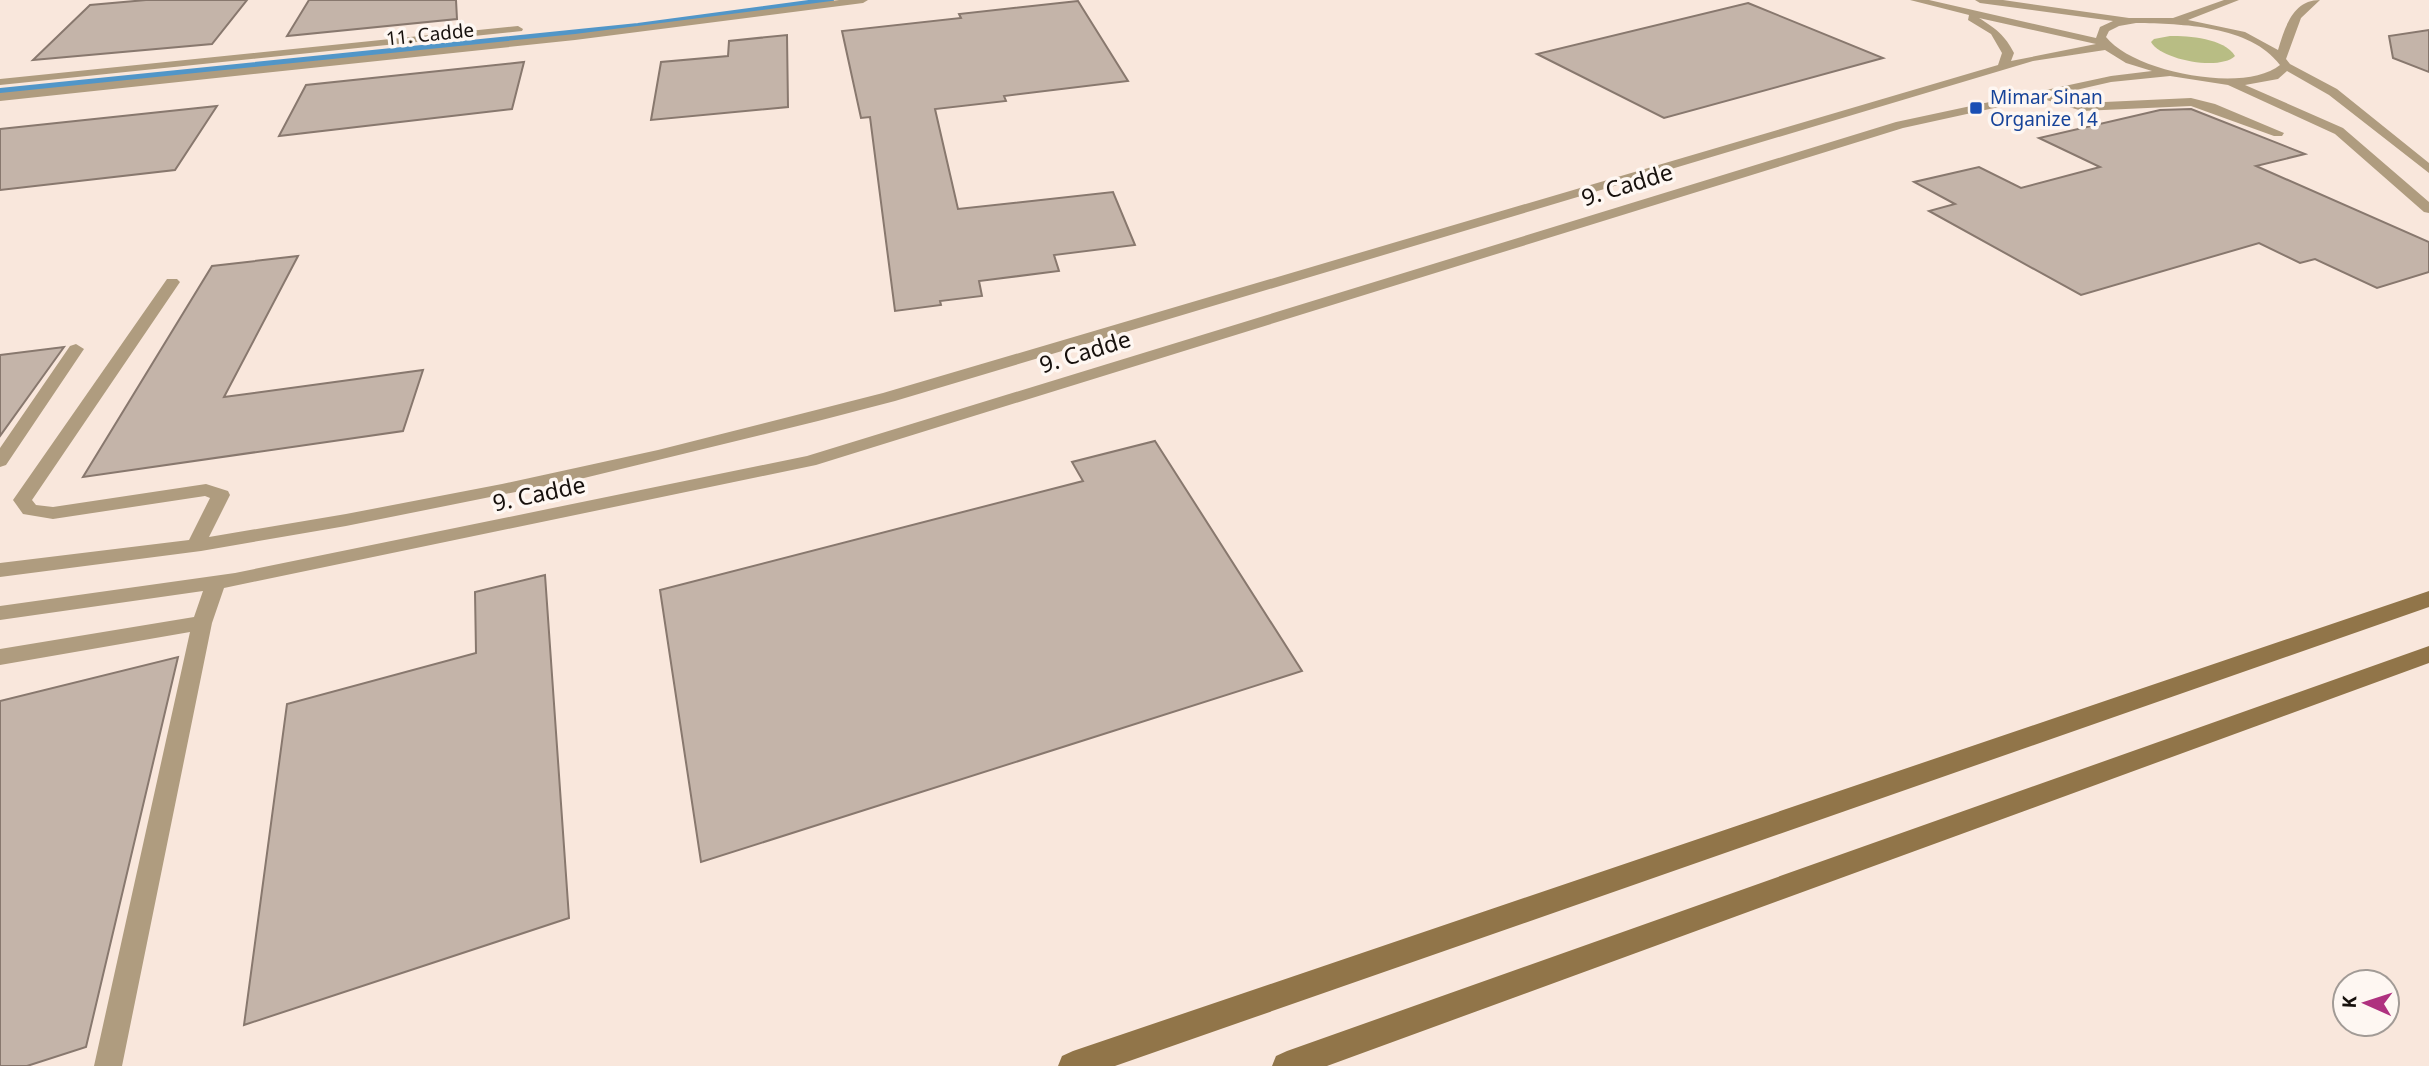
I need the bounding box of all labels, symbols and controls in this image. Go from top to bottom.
street label: 11. Cadde [385,16,475,52]
place label: Mimar Sinan Organize 14 [1990,84,2103,132]
marker: Mimar Sinan Organize 14 [1968,100,1984,116]
street label: 9. Cadde [1577,155,1676,213]
street label: 9. Cadde [1035,322,1134,380]
street label: 9. Cadde [489,468,588,518]
north arrow [2331,968,2401,1038]
text: K [2336,995,2362,1009]

